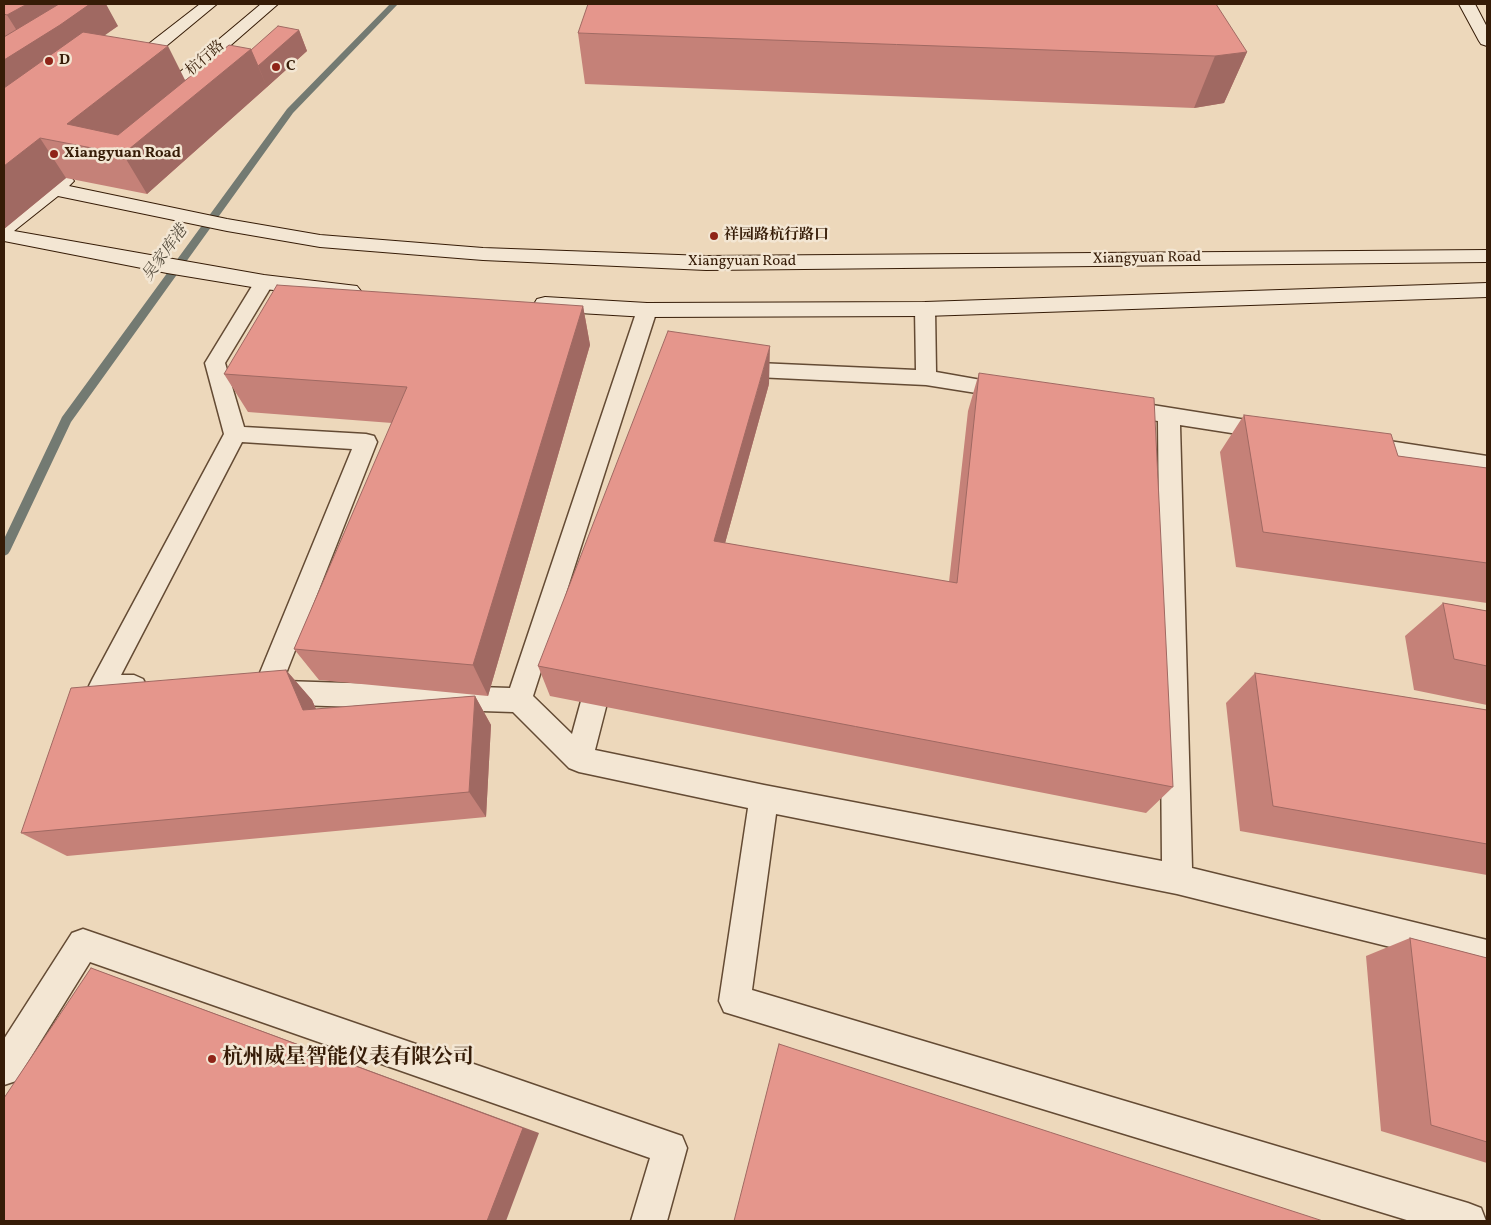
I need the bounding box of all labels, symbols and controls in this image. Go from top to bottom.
street label: 杭行路 [183,37,229,81]
place label: D [59,52,70,70]
marker: D [43,55,55,67]
place label: C [286,58,296,76]
marker: C [270,61,282,73]
place label: Xiangyuan Road [64,145,181,163]
marker: Xiangyuan Road [48,148,60,160]
water label: 吴家库港 [139,222,193,286]
place label: 祥园路杭行路口 [724,227,829,245]
marker: 祥园路杭行路口 [708,230,720,242]
street label: Xiangyuan Road [1093,249,1201,269]
street label: Xiangyuan Road [688,253,796,271]
place label: 杭州威星智能仪表有限公司 [222,1046,474,1072]
marker: 杭州威星智能仪表有限公司 [206,1053,218,1065]

